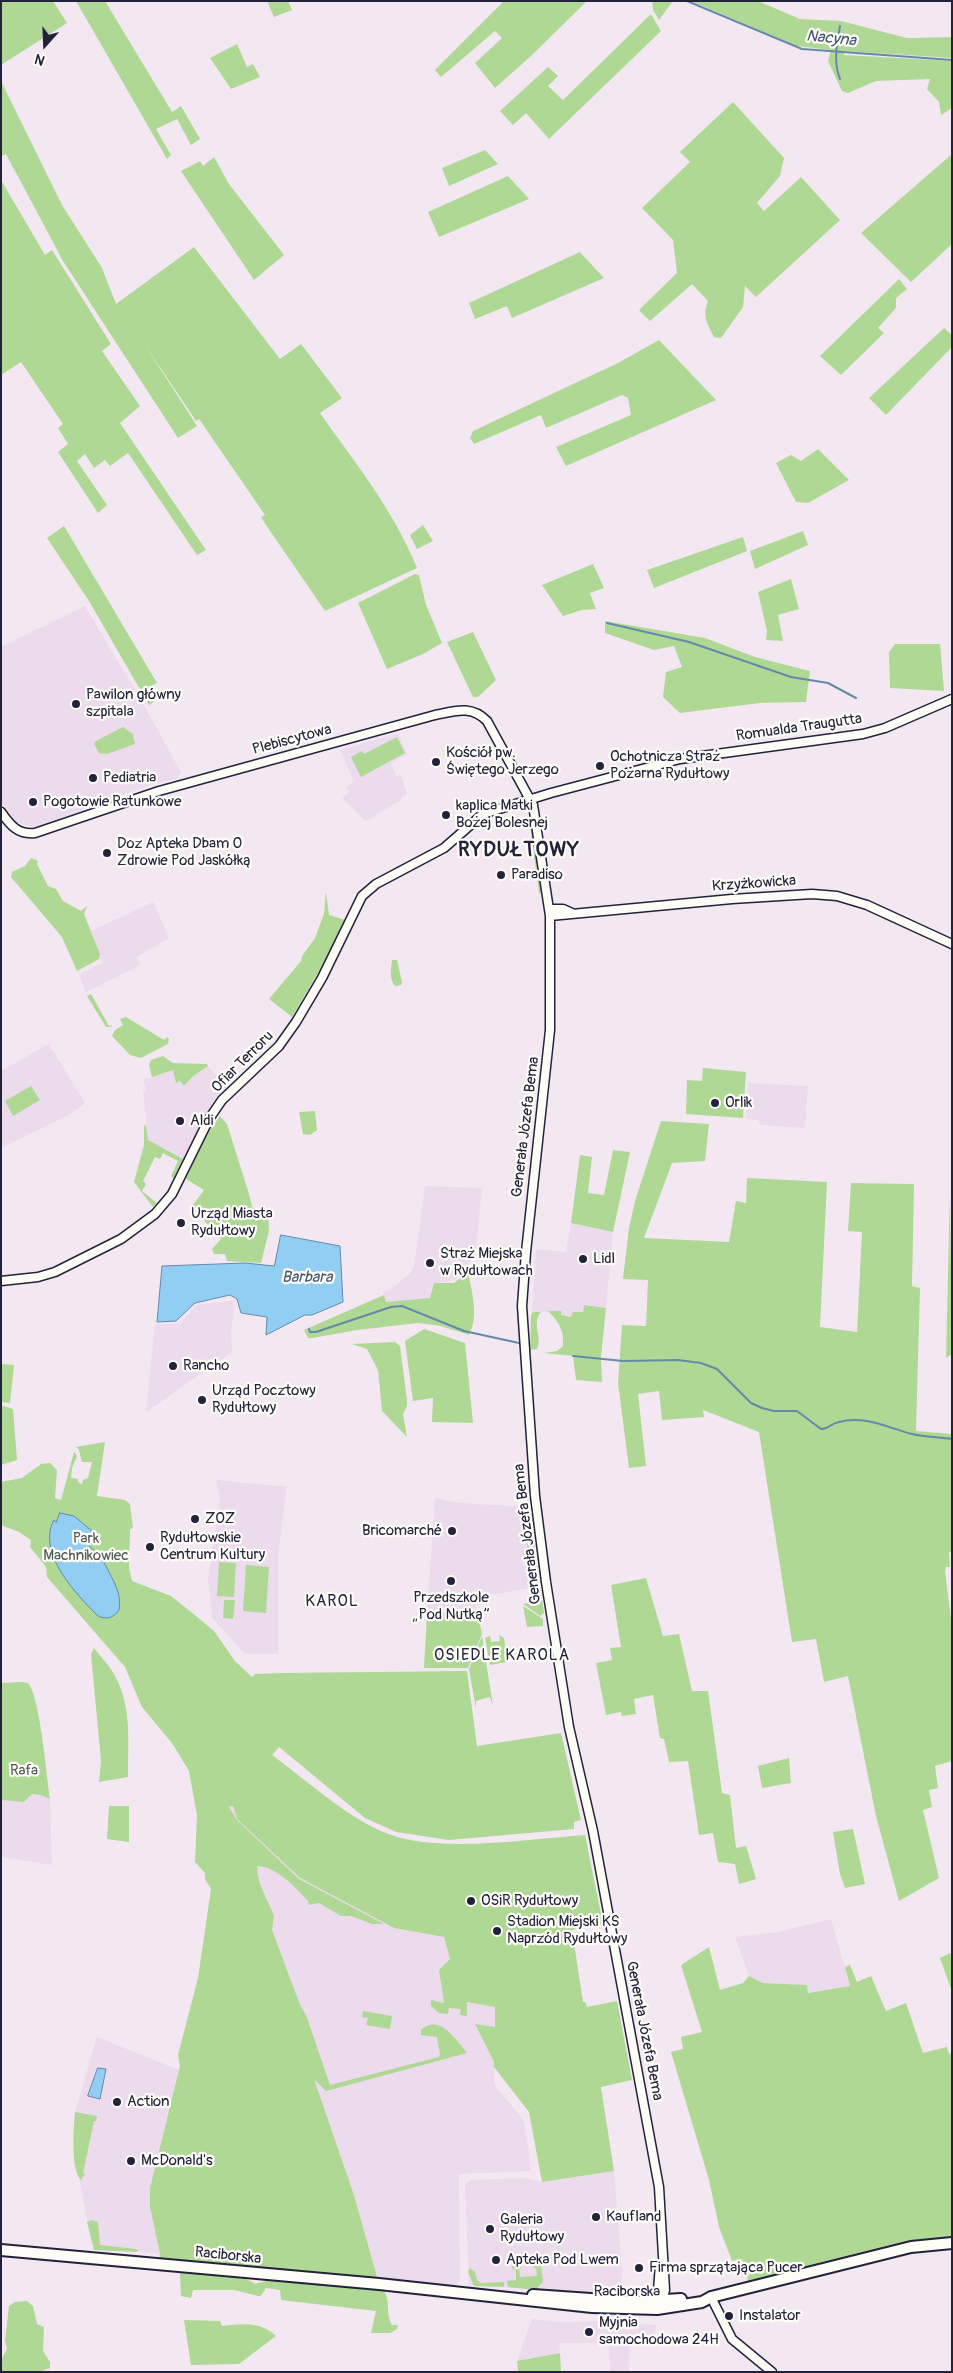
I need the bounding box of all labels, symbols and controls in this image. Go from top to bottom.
north arrow [20,20,70,70]
water label: Nacyna [805,27,857,51]
text: N [32,50,47,69]
place label: Pawilon główny szpitala [86,686,181,721]
marker: Pawilon główny szpitala [70,698,82,710]
street label: Romualda Traugutta [735,710,863,746]
street label: Plebiscytowa [251,721,333,759]
place label: Kościół pw. Świętego Jerzego [446,744,559,779]
place label: Ochotnicza Straż Pożarna Rydułtowy [610,748,729,783]
marker: Kościół pw. Świętego Jerzego [430,756,442,768]
marker: Ochotnicza Straż Pożarna Rydułtowy [594,760,606,772]
place label: Pediatria [103,769,156,787]
marker: Pediatria [87,772,99,784]
place label: Pogotowie Ratunkowe [43,793,181,811]
marker: Pogotowie Ratunkowe [27,796,39,808]
place label: kaplica Matki Bożej Bolesnej [456,797,548,832]
marker: kaplica Matki Bożej Bolesnej [440,809,452,821]
place label: Doz Apteka Dbam O Zdrowie Pod Jaskółką [117,835,251,870]
district label: RYDUŁTOWY [457,839,581,863]
marker: Doz Apteka Dbam O Zdrowie Pod Jaskółką [101,847,113,859]
place label: Paradiso [511,866,563,884]
marker: Paradiso [495,869,507,881]
street label: Krzyżkowicka [711,872,797,896]
street label: Ofiar Terroru [208,1027,278,1097]
street label: Generała Józefa Bema [508,1056,544,1198]
place label: Orlik [725,1094,752,1112]
marker: Orlik [709,1097,721,1109]
place label: Aldi [190,1112,213,1130]
marker: Aldi [174,1115,186,1127]
place label: Urząd Miasta Rydułtowy [191,1205,273,1240]
marker: Urząd Miasta Rydułtowy [175,1217,187,1229]
place label: Straż Miejska w Rydułtowach [440,1245,533,1280]
place label: Lidl [593,1250,615,1268]
marker: Lidl [577,1253,589,1265]
marker: Straż Miejska w Rydułtowach [424,1257,436,1269]
water label: Barbara [282,1268,332,1288]
place label: Rancho [183,1357,229,1375]
marker: Rancho [167,1360,179,1372]
place label: Urząd Pocztowy Rydułtowy [212,1382,316,1417]
marker: Urząd Pocztowy Rydułtowy [196,1394,208,1406]
street label: Generała Józefa Bema [510,1463,546,1605]
place label: ZOZ [205,1510,235,1528]
marker: ZOZ [189,1513,201,1525]
place label: Bricomarché [362,1522,442,1540]
marker: Bricomarché [446,1525,458,1537]
place label: Rydułtowskie Centrum Kultury [160,1529,265,1564]
park label: Park Machnikowiec [43,1530,129,1565]
marker: Rydułtowskie Centrum Kultury [144,1541,156,1553]
marker: Przedszkole „Pod Nutką” [445,1575,457,1587]
place label: Przedszkole „Pod Nutką” [413,1589,489,1624]
district label: KAROL [305,1592,359,1612]
district label: OSIEDLE KAROLA [432,1646,572,1666]
park label: Rafa [10,1762,38,1780]
place label: OSiR Rydułtowy [481,1892,578,1910]
marker: OSiR Rydułtowy [465,1895,477,1907]
place label: Stadion Miejski KS Naprzód Rydułtowy [507,1913,627,1948]
marker: Stadion Miejski KS Naprzód Rydułtowy [491,1925,503,1937]
street label: Generała Józefa Bema [622,1960,666,2102]
place label: Action [127,2093,169,2111]
marker: Action [111,2096,123,2108]
place label: McDonald's [141,2152,213,2170]
marker: McDonald's [125,2155,137,2167]
place label: Kaufland [606,2208,661,2226]
place label: Galeria Rydułtowy [500,2211,564,2246]
marker: Kaufland [590,2211,602,2223]
marker: Galeria Rydułtowy [484,2223,496,2235]
street label: Raciborska [194,2244,262,2268]
place label: Apteka Pod Lwem [506,2251,619,2269]
marker: Apteka Pod Lwem [490,2254,502,2266]
place label: Firma sprzątająca Pucer [649,2259,803,2277]
marker: Firma sprzątająca Pucer [633,2262,645,2274]
street label: Raciborska [594,2283,660,2301]
place label: Instalator [739,2307,801,2325]
marker: Instalator [723,2310,735,2322]
place label: Myjnia samochodowa 24H [599,2314,719,2349]
marker: Myjnia samochodowa 24H [583,2326,595,2338]

